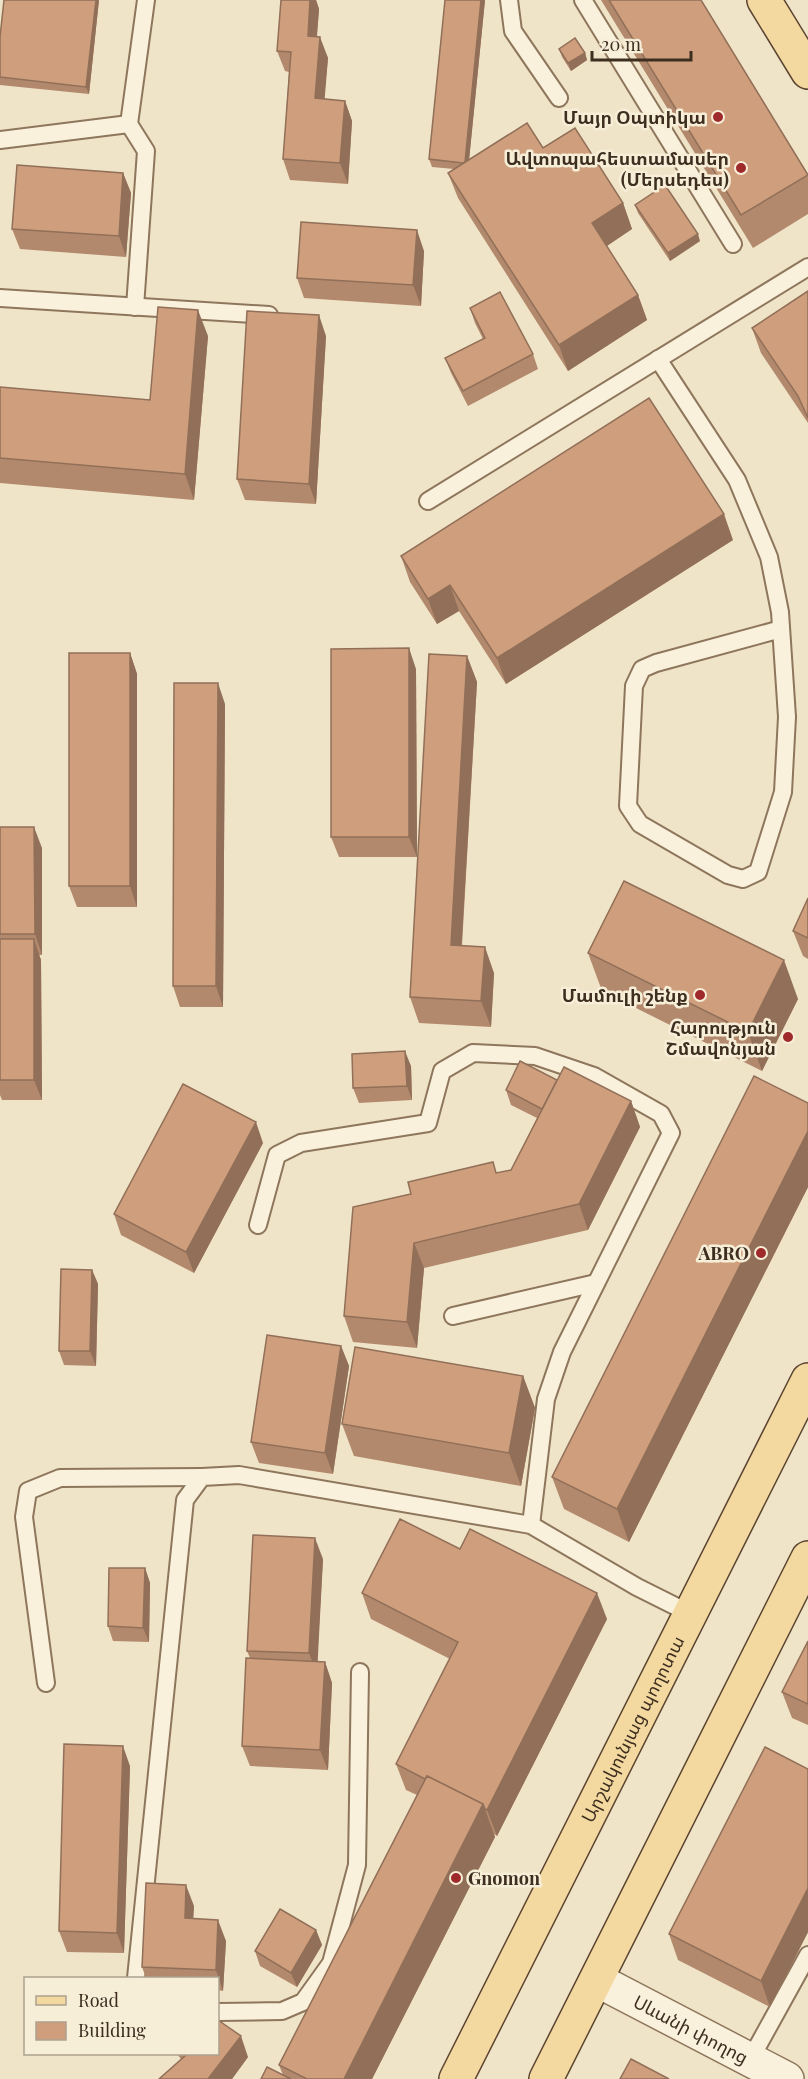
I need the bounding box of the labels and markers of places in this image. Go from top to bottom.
place label: Մայր Օպտիկա [563,105,706,129]
marker: Մայր Օպտիկա [711,110,725,124]
place label: Ավտոպահեստամասեր (Մերսեդես) [506,146,729,191]
marker: Ավտոպահեստամասեր (Մերսեդես) [734,161,748,175]
place label: Մամուլի շենք [562,983,688,1007]
marker: Մամուլի շենք [693,988,707,1002]
place label: Հարություն Շմավոնյան [666,1015,776,1060]
marker: Հարություն Շմավոնյան [781,1030,795,1044]
place label: ABRO [698,1241,749,1265]
marker: ABRO [754,1246,768,1260]
place label: Gnomon [468,1866,540,1890]
marker: Gnomon [449,1871,463,1885]

